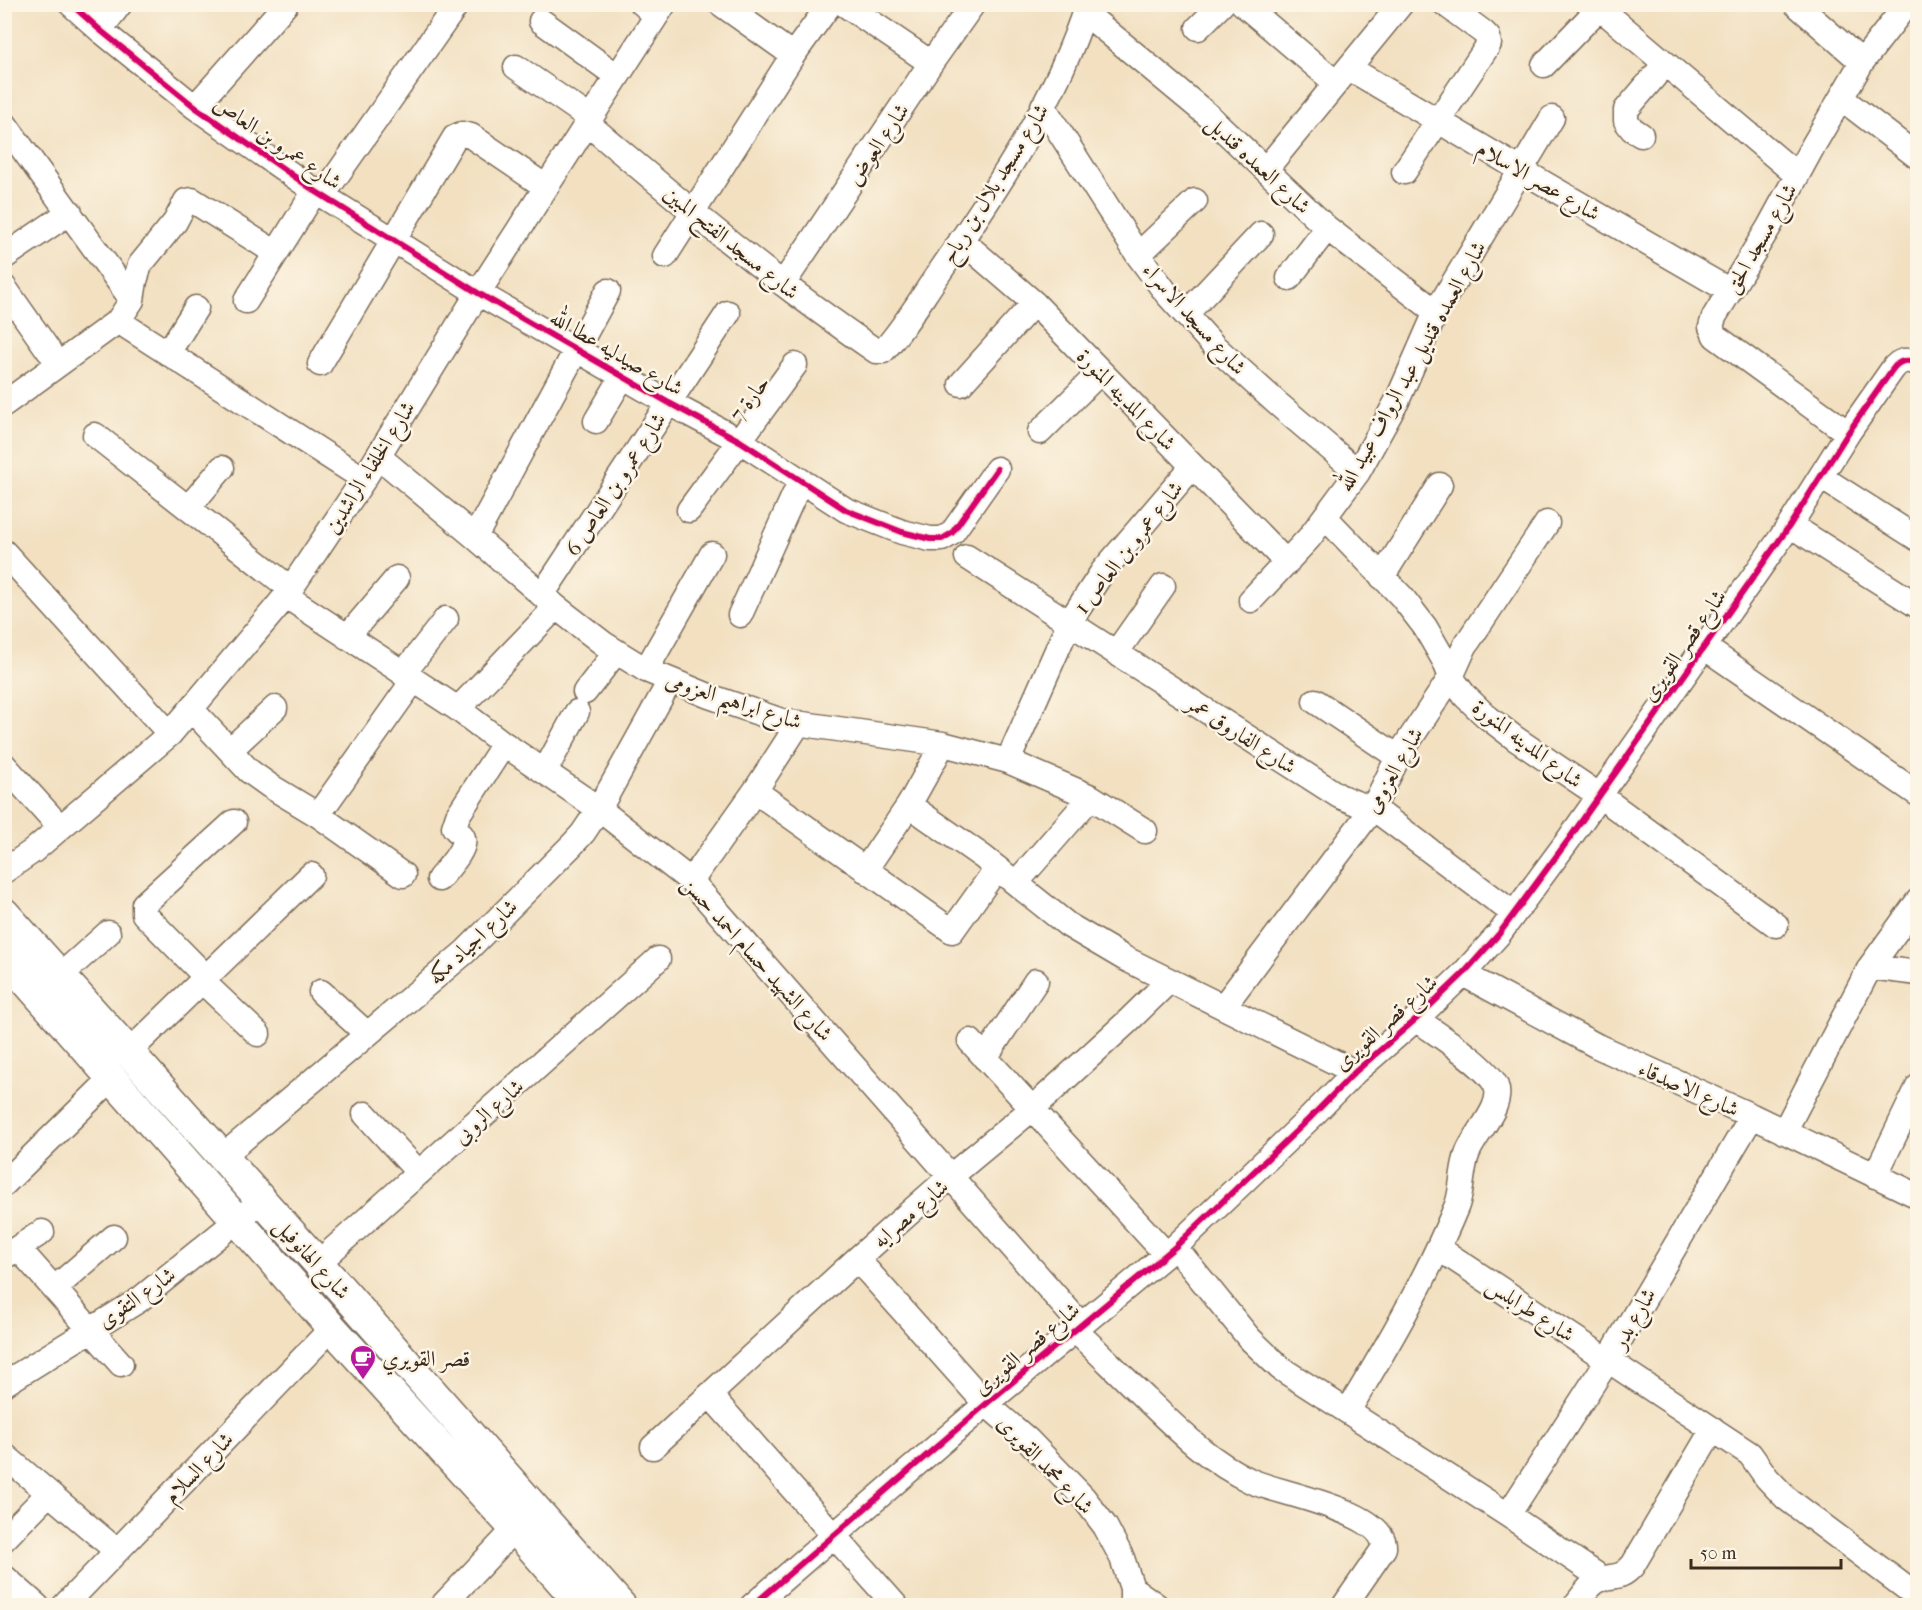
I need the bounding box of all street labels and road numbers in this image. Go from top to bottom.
street label: شارع عمرو بن العاص [206,90,346,199]
street label: شارع العوض [841,98,919,194]
street label: شارع مسجد بلال بن رباح [935,99,1060,271]
street label: شارع العمده قنديل [1197,110,1316,223]
street label: شارع عصر الاسلام [1469,135,1605,232]
street label: شارع مسجد الحق [1719,179,1807,301]
street label: شارع مسجد الفتح المبين [655,180,804,310]
street label: شارع العمده قنديل عبد الرواف عبيد الله [1328,234,1496,499]
street label: شارع مسجد الاسراء [1133,257,1252,384]
street label: شارع صيدليه عطا الله [543,300,690,406]
street label: شارع المدينه المنورة [1068,343,1181,460]
street label: حارة 7 [724,370,775,427]
street label: شارع الخلفاء الراشدين [319,396,425,541]
street label: شارع عمرو بن العاص 6 [560,408,676,564]
street label: شارع عمرو بن العاص 1 [1069,476,1193,622]
street label: شارع قصر القويرى [1636,584,1736,710]
street label: شارع ابراهيم العزومى [660,667,805,743]
street label: شارع الفاروق عمر [1177,689,1301,784]
street label: شارع المدينه المنورة [1464,694,1588,798]
street label: شارع العزومى [1359,723,1433,821]
street label: شارع الشهيد حسام احمد حسن [672,871,838,1051]
street label: شارع اجياد مكه [422,894,526,994]
street label: شارع قصر القويرى [1328,969,1446,1080]
street label: شارع الاصدقاء [1632,1055,1743,1127]
street label: شارع الروبى [448,1073,533,1154]
street label: شارع مصرايه [867,1174,957,1258]
street label: شارع الهانوفيل [265,1213,356,1308]
street label: شارع التقوى [92,1261,184,1338]
street label: شارع طرابلس [1479,1272,1579,1352]
street label: شارع بدر [1605,1283,1666,1358]
street label: شارع قصر القويرى [968,1297,1088,1405]
street label: شارع محمد القويرى [988,1410,1099,1523]
street label: شارع السلام [158,1427,243,1513]

